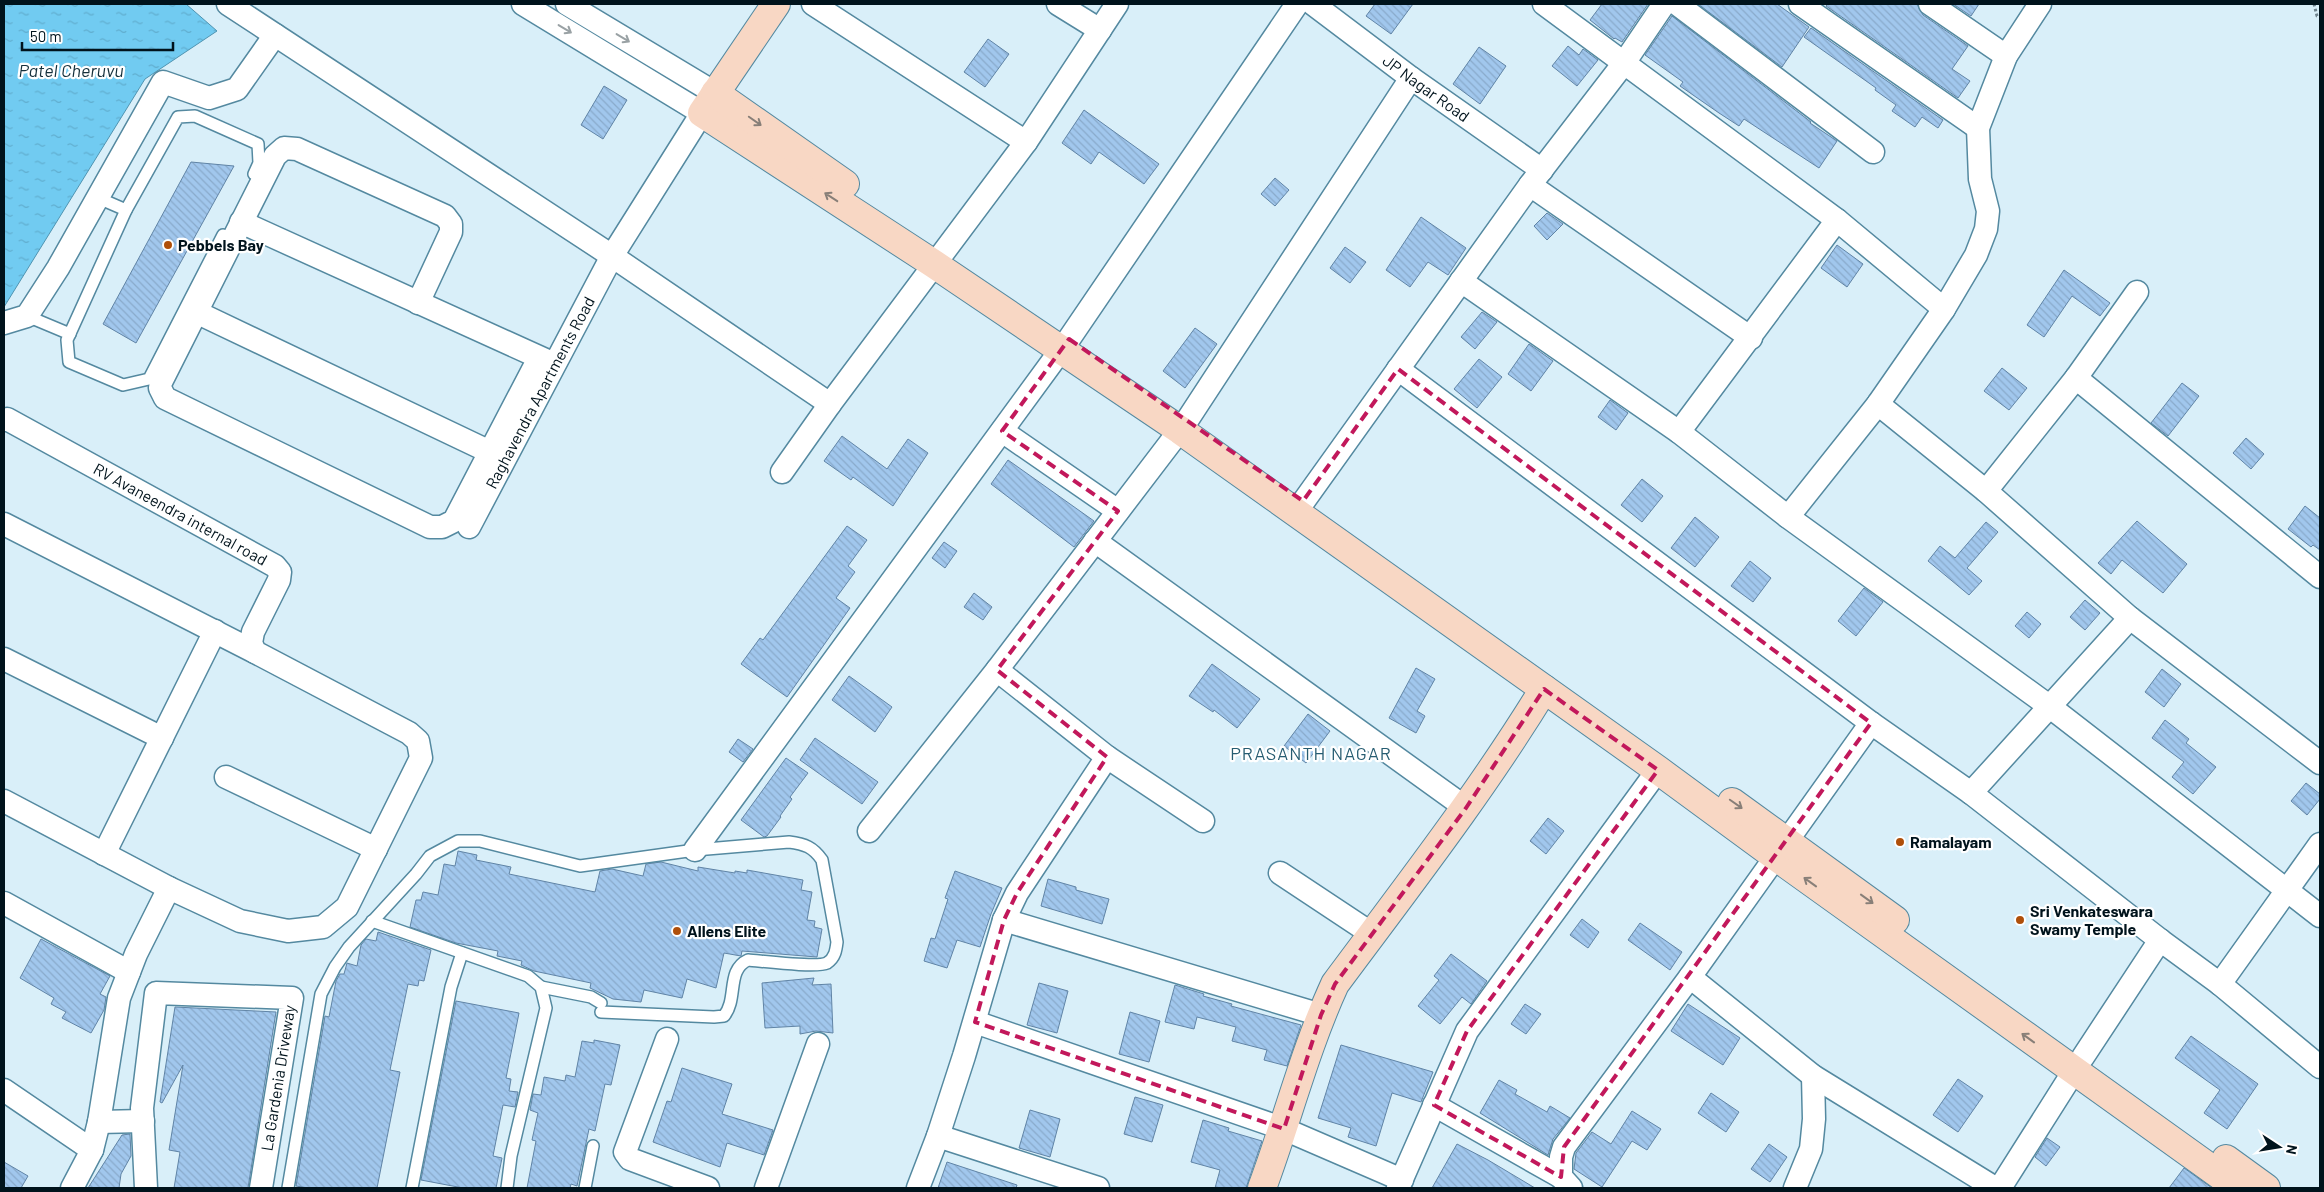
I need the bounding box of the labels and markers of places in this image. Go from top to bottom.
place label: Pebbels Bay [178,235,264,254]
marker: Pebbels Bay [162,239,174,251]
place label: Ramalayam [1910,832,1992,851]
marker: Ramalayam [1894,836,1906,848]
place label: Sri Venkateswara Swamy Temple [2030,901,2153,938]
marker: Sri Venkateswara Swamy Temple [2014,914,2026,926]
place label: Allens Elite [687,921,767,940]
marker: Allens Elite [671,925,683,937]

